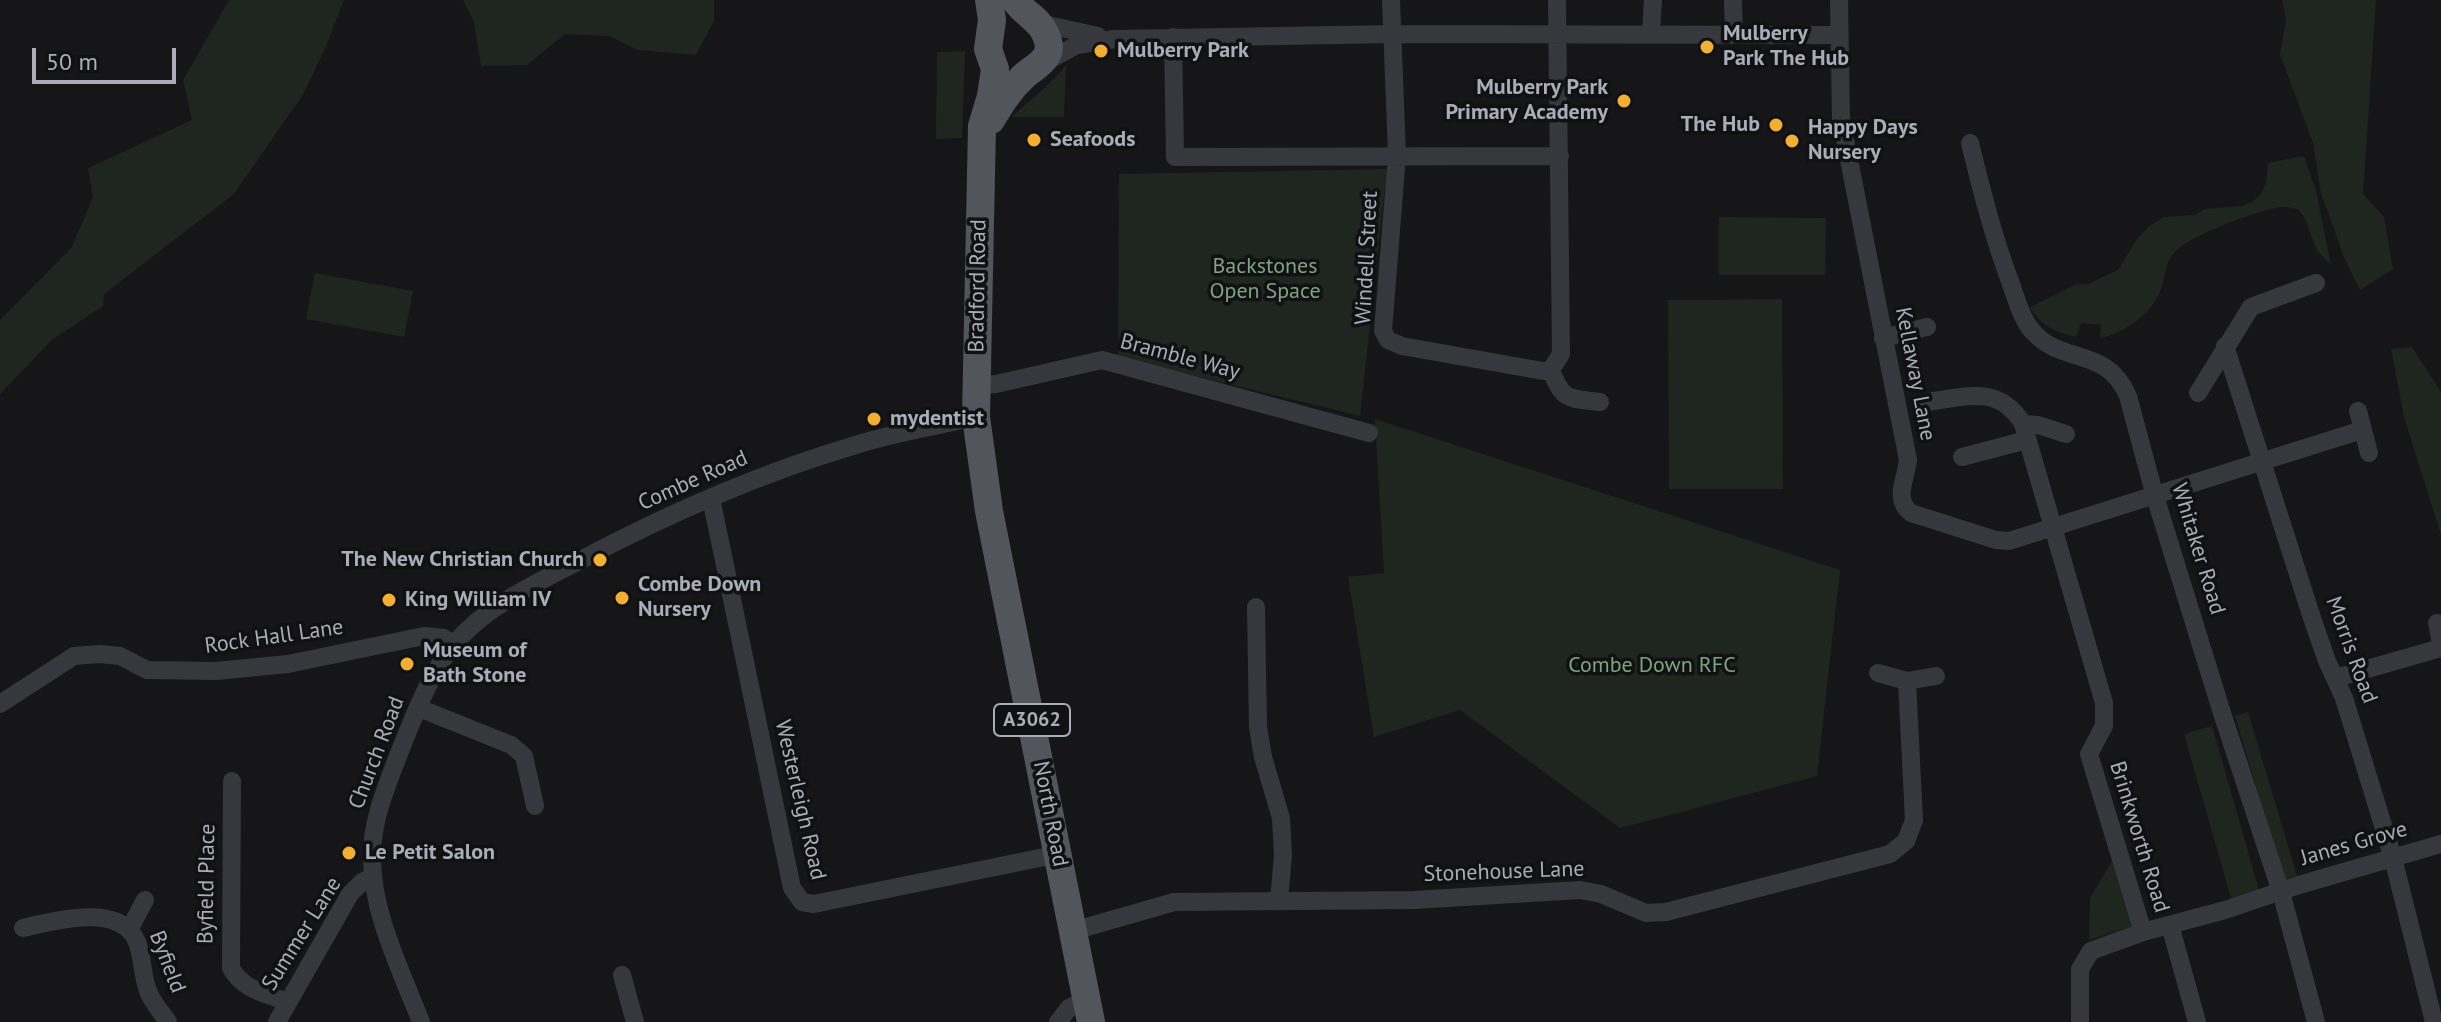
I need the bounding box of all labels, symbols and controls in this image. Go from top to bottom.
place label: Mulberry Park The Hub [1723,21,1849,72]
scale bar [36,32,180,82]
place label: Mulberry Park [1117,38,1249,64]
marker: Mulberry Park The Hub [1698,38,1716,56]
marker: Mulberry Park [1092,42,1110,60]
text: 50 m [46,46,98,77]
place label: Mulberry Park Primary Academy [1445,75,1608,126]
marker: Mulberry Park Primary Academy [1615,92,1633,110]
place label: The Hub [1681,112,1760,138]
place label: Happy Days Nursery [1808,115,1918,166]
marker: The Hub [1767,116,1785,134]
place label: Seafoods [1050,127,1135,153]
marker: Seafoods [1025,131,1043,149]
marker: Happy Days Nursery [1783,132,1801,150]
street label: Windell Street [1350,190,1384,326]
street label: Bradford Road [964,219,992,353]
park label: Backstones Open Space [1209,254,1321,306]
street label: Kellaway Lane [1889,305,1941,443]
street label: Bramble Way [1117,328,1243,386]
place label: mydentist [890,406,984,432]
marker: mydentist [865,410,883,428]
street label: Combe Road [634,445,752,517]
street label: Whitaker Road [2166,480,2230,618]
place label: The New Christian Church [341,547,584,573]
marker: The New Christian Church [591,551,609,569]
place label: Combe Down Nursery [638,572,761,624]
place label: King William IV [405,587,551,613]
marker: Combe Down Nursery [613,589,631,607]
marker: King William IV [380,591,398,609]
street label: Morris Road [2319,593,2383,707]
street label: Rock Hall Lane [203,614,345,660]
place label: Museum of Bath Stone [423,638,527,690]
park label: Combe Down RFC [1568,653,1736,679]
marker: Museum of Bath Stone [398,655,416,673]
street label: Church Road [343,693,411,813]
road number: A3062 [994,704,1070,736]
street label: Westerleigh Road [769,717,831,883]
street label: Brinkworth Road [2103,758,2175,916]
street label: North Road [1027,759,1073,869]
street label: Janes Grove [2298,816,2410,872]
street label: Byfield Place [193,824,221,944]
place label: Le Petit Salon [365,840,495,866]
marker: Le Petit Salon [340,844,358,862]
street label: Stonehouse Lane [1423,856,1585,888]
street label: Summer Lane [257,872,347,996]
street label: Byfield [143,927,191,997]

